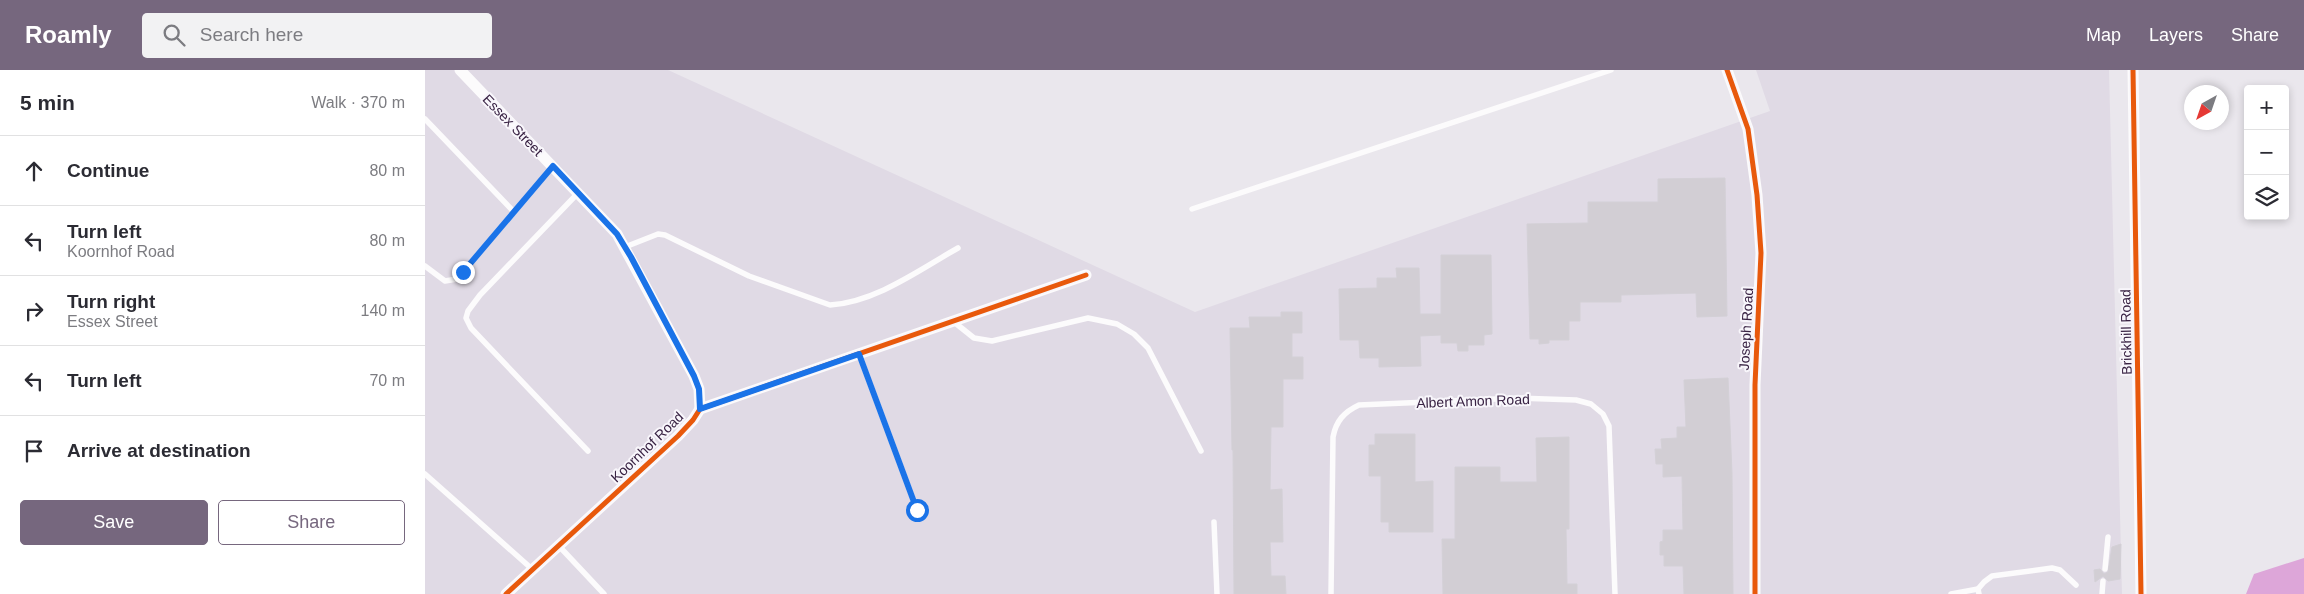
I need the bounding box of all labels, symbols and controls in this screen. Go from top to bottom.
search box [142,13,492,58]
text: Roamly [25,21,112,48]
icon: search [160,21,188,49]
text: Search here [200,24,303,45]
text: Map [2086,25,2121,45]
text: Layers [2149,25,2203,45]
text: Share [2231,25,2279,45]
north arrow [2184,85,2229,130]
map controls [2244,85,2289,220]
button: + [2244,85,2289,130]
text: 5 min [20,91,75,114]
street label: Essex Street [480,91,546,159]
text: Walk · 370 m [311,94,405,111]
button: − [2244,130,2289,175]
icon: ahead [20,157,48,185]
text: Continue [67,160,149,181]
text: 80 m [369,162,405,179]
button: layers [2244,175,2289,220]
text: Turn left [67,221,142,242]
icon: left [20,227,48,255]
text: 80 m [369,232,405,249]
text: Koornhof Road [67,243,175,260]
route end [452,261,475,284]
street label: Joseph Road [1736,287,1756,371]
street label: Brickhill Road [2117,289,2135,375]
text: Turn right [67,291,155,312]
icon: right [20,297,48,325]
text: 140 m [361,302,405,319]
text: Essex Street [67,313,158,330]
icon: left [20,367,48,395]
text: Turn left [67,370,142,391]
text: 70 m [369,372,405,389]
street label: Albert Amon Road [1416,391,1530,411]
street label: Koornhof Road [608,409,686,485]
icon: arrive [20,437,48,465]
text: Arrive at destination [67,440,251,461]
route start [906,499,929,522]
button: Save [20,500,208,545]
button: Share [218,500,405,545]

